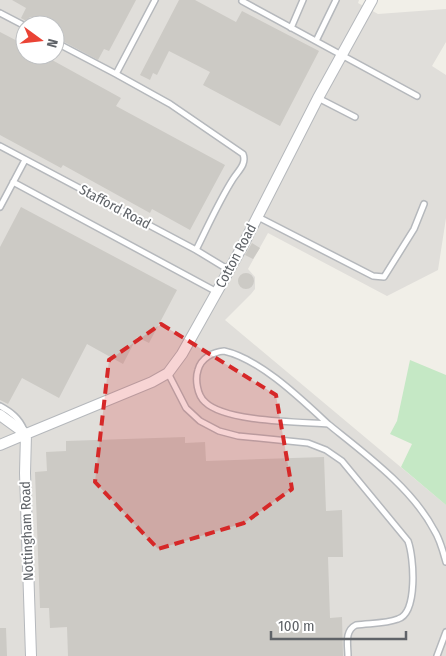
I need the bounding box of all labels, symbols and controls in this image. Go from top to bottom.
north arrow [15,15,65,65]
text: N [43,37,61,49]
street label: Stafford Road [76,181,154,233]
street label: Cotton Road [212,221,260,291]
street label: Nottingham Road [17,481,37,581]
scale bar [271,608,406,640]
text: 100 m [278,617,315,635]

